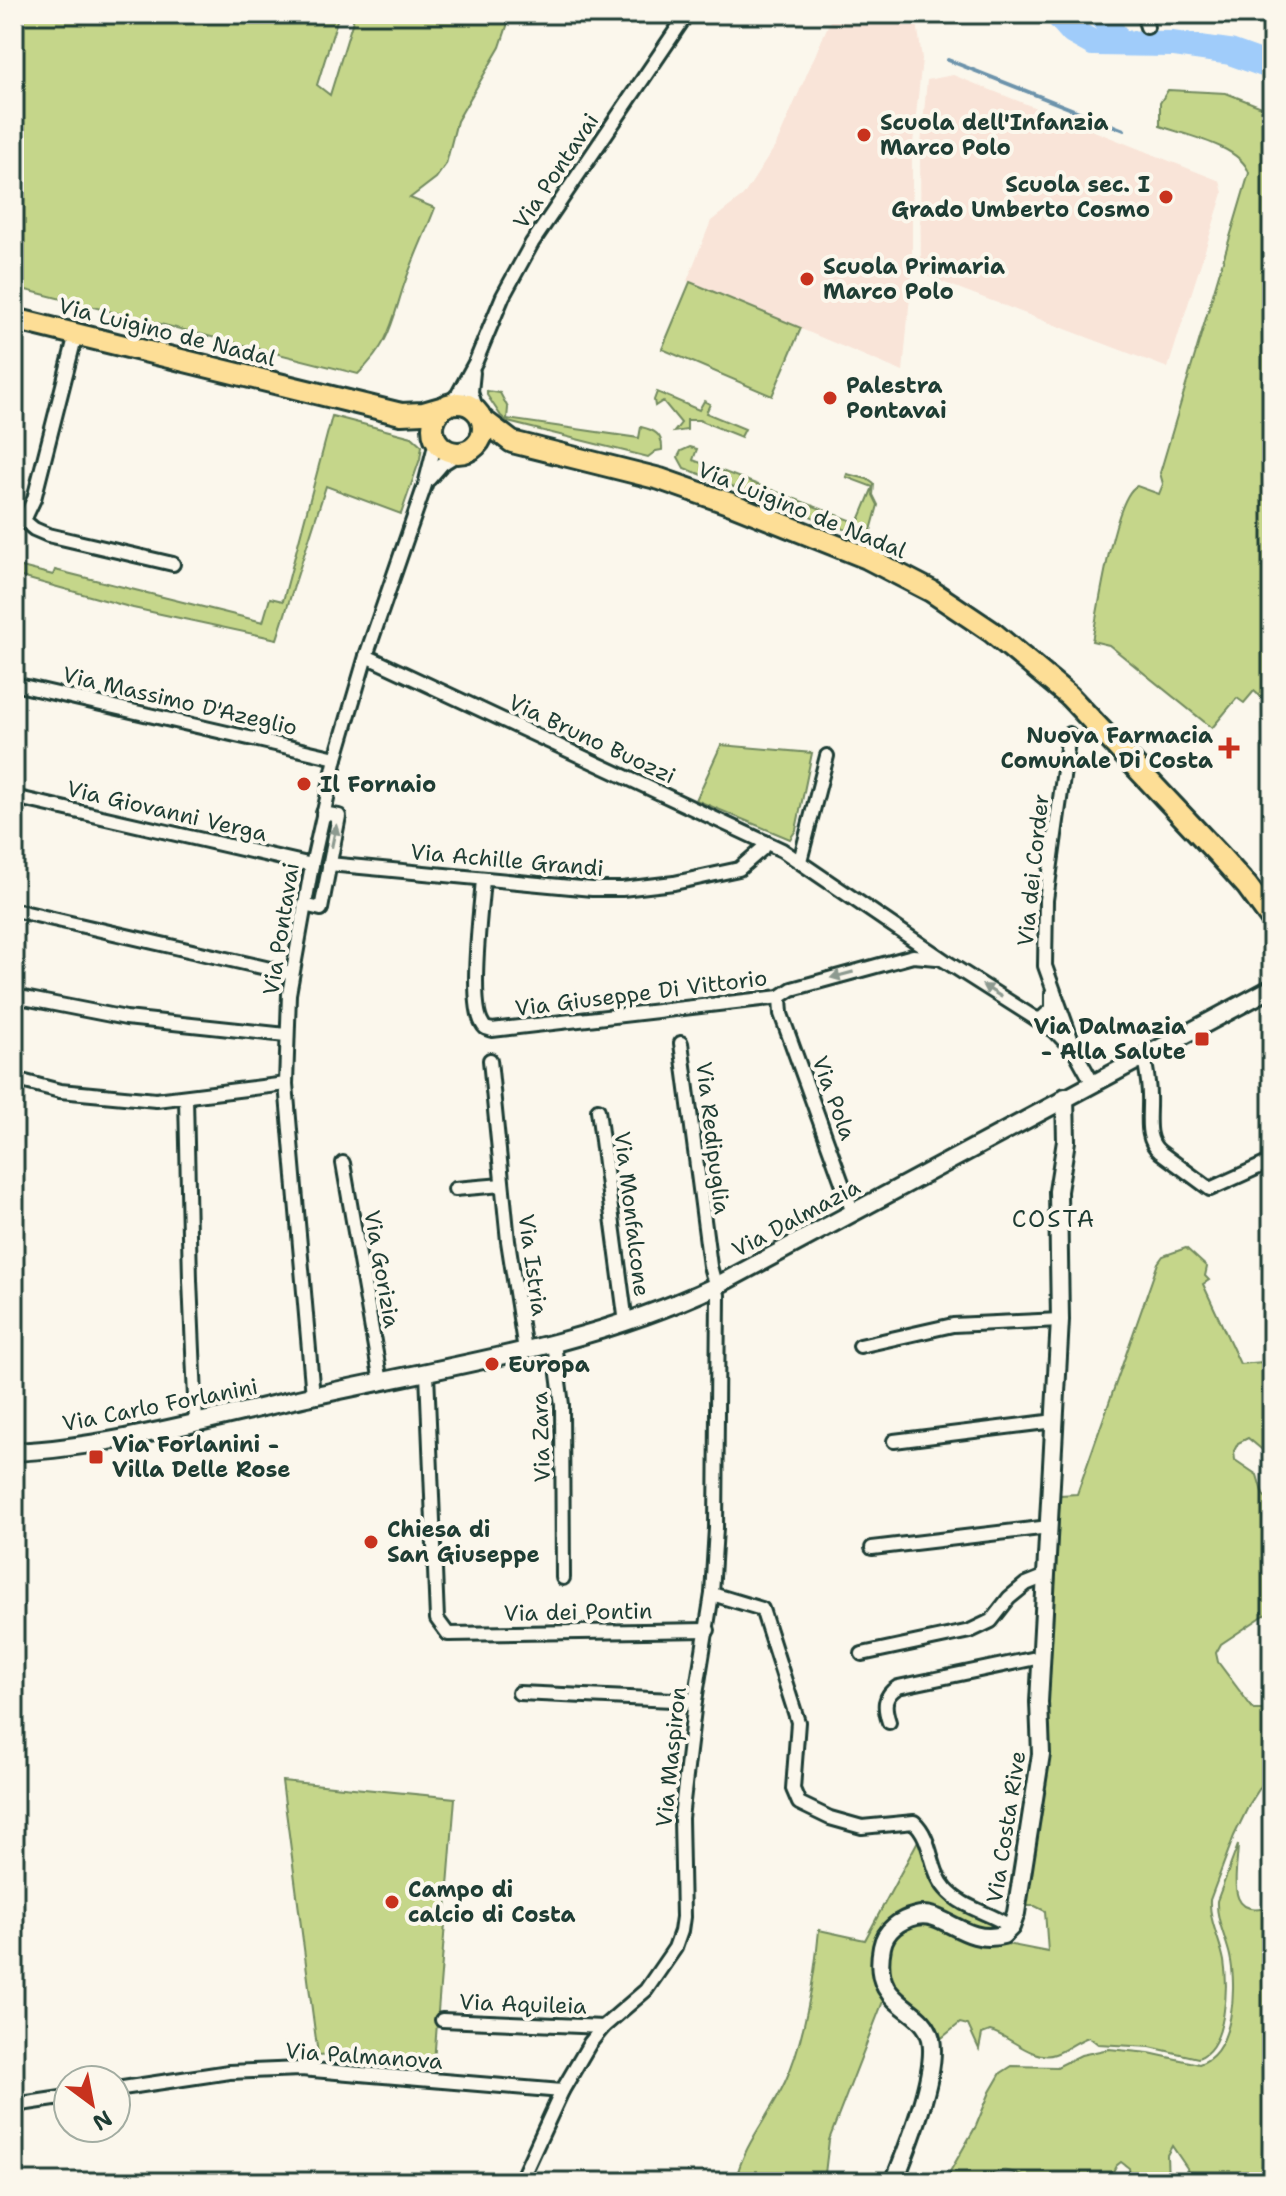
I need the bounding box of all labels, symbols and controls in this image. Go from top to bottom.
street label: Via Pontavai [507,107,605,235]
place label: Scuola dell'Infanzia Marco Polo [880,108,1108,162]
marker: Scuola dell'Infanzia Marco Polo [855,126,873,144]
place label: Scuola sec. I Grado Umberto Cosmo [891,170,1150,224]
marker: Scuola sec. I Grado Umberto Cosmo [1157,188,1175,206]
place label: Scuola Primaria Marco Polo [823,252,1005,306]
marker: Scuola Primaria Marco Polo [798,270,816,288]
street label: Via Luigino de Nadal [55,291,279,373]
place label: Palestra Pontavai [846,371,947,425]
marker: Palestra Pontavai [821,389,839,407]
street label: Via Luigino de Nadal [693,455,911,565]
street label: Via Massimo D'Azeglio [60,660,300,742]
street label: Via Bruno Buozzi [504,688,680,790]
place label: Nuova Farmacia Comunale Di Costa [1001,721,1213,775]
marker: Nuova Farmacia Comunale Di Costa [1220,739,1238,757]
place label: Il Fornaio [320,770,436,799]
street label: Via Giovanni Verga [64,774,270,848]
marker: Il Fornaio [295,775,313,793]
street label: Via dei Corder [1011,792,1055,948]
one-way arrow [328,823,341,848]
street label: Via Achille Grandi [409,837,605,883]
street label: Via Pontavai [256,861,306,997]
street label: Via Giuseppe Di Vittorio [513,963,769,1023]
one-way arrow [830,970,855,982]
one-way arrow [981,983,1002,998]
place label: Via Dalmazia - Alla Salute [1034,1012,1186,1066]
marker: Via Dalmazia - Alla Salute [1193,1030,1211,1048]
street label: Via Pola [805,1052,863,1144]
street label: Via Redipuglia [689,1060,737,1216]
street label: Via Monfalcone [607,1130,657,1298]
street label: Via Dalmazia [727,1172,865,1264]
district label: COSTA [1012,1203,1096,1235]
street label: Via Gorizia [357,1208,407,1330]
street label: Via Istria [511,1212,555,1318]
place label: Europa [508,1350,590,1379]
marker: Europa [483,1355,501,1373]
street label: Via Carlo Forlanini [60,1372,260,1438]
street label: Via Zara [525,1391,557,1483]
place label: Via Forlanini - Villa Delle Rose [112,1430,290,1484]
marker: Via Forlanini - Villa Delle Rose [87,1448,105,1466]
place label: Chiesa di San Giuseppe [387,1515,540,1569]
marker: Chiesa di San Giuseppe [362,1533,380,1551]
street label: Via dei Pontin [503,1596,653,1628]
street label: Via Maspiron [649,1685,693,1829]
street label: Via Costa Rive [980,1749,1032,1905]
place label: Campo di calcio di Costa [408,1875,576,1929]
marker: Campo di calcio di Costa [383,1893,401,1911]
street label: Via Aquileia [459,1987,588,2021]
street label: Via Palmanova [284,2036,444,2076]
north arrow [52,2064,132,2144]
text: N [87,2104,117,2137]

